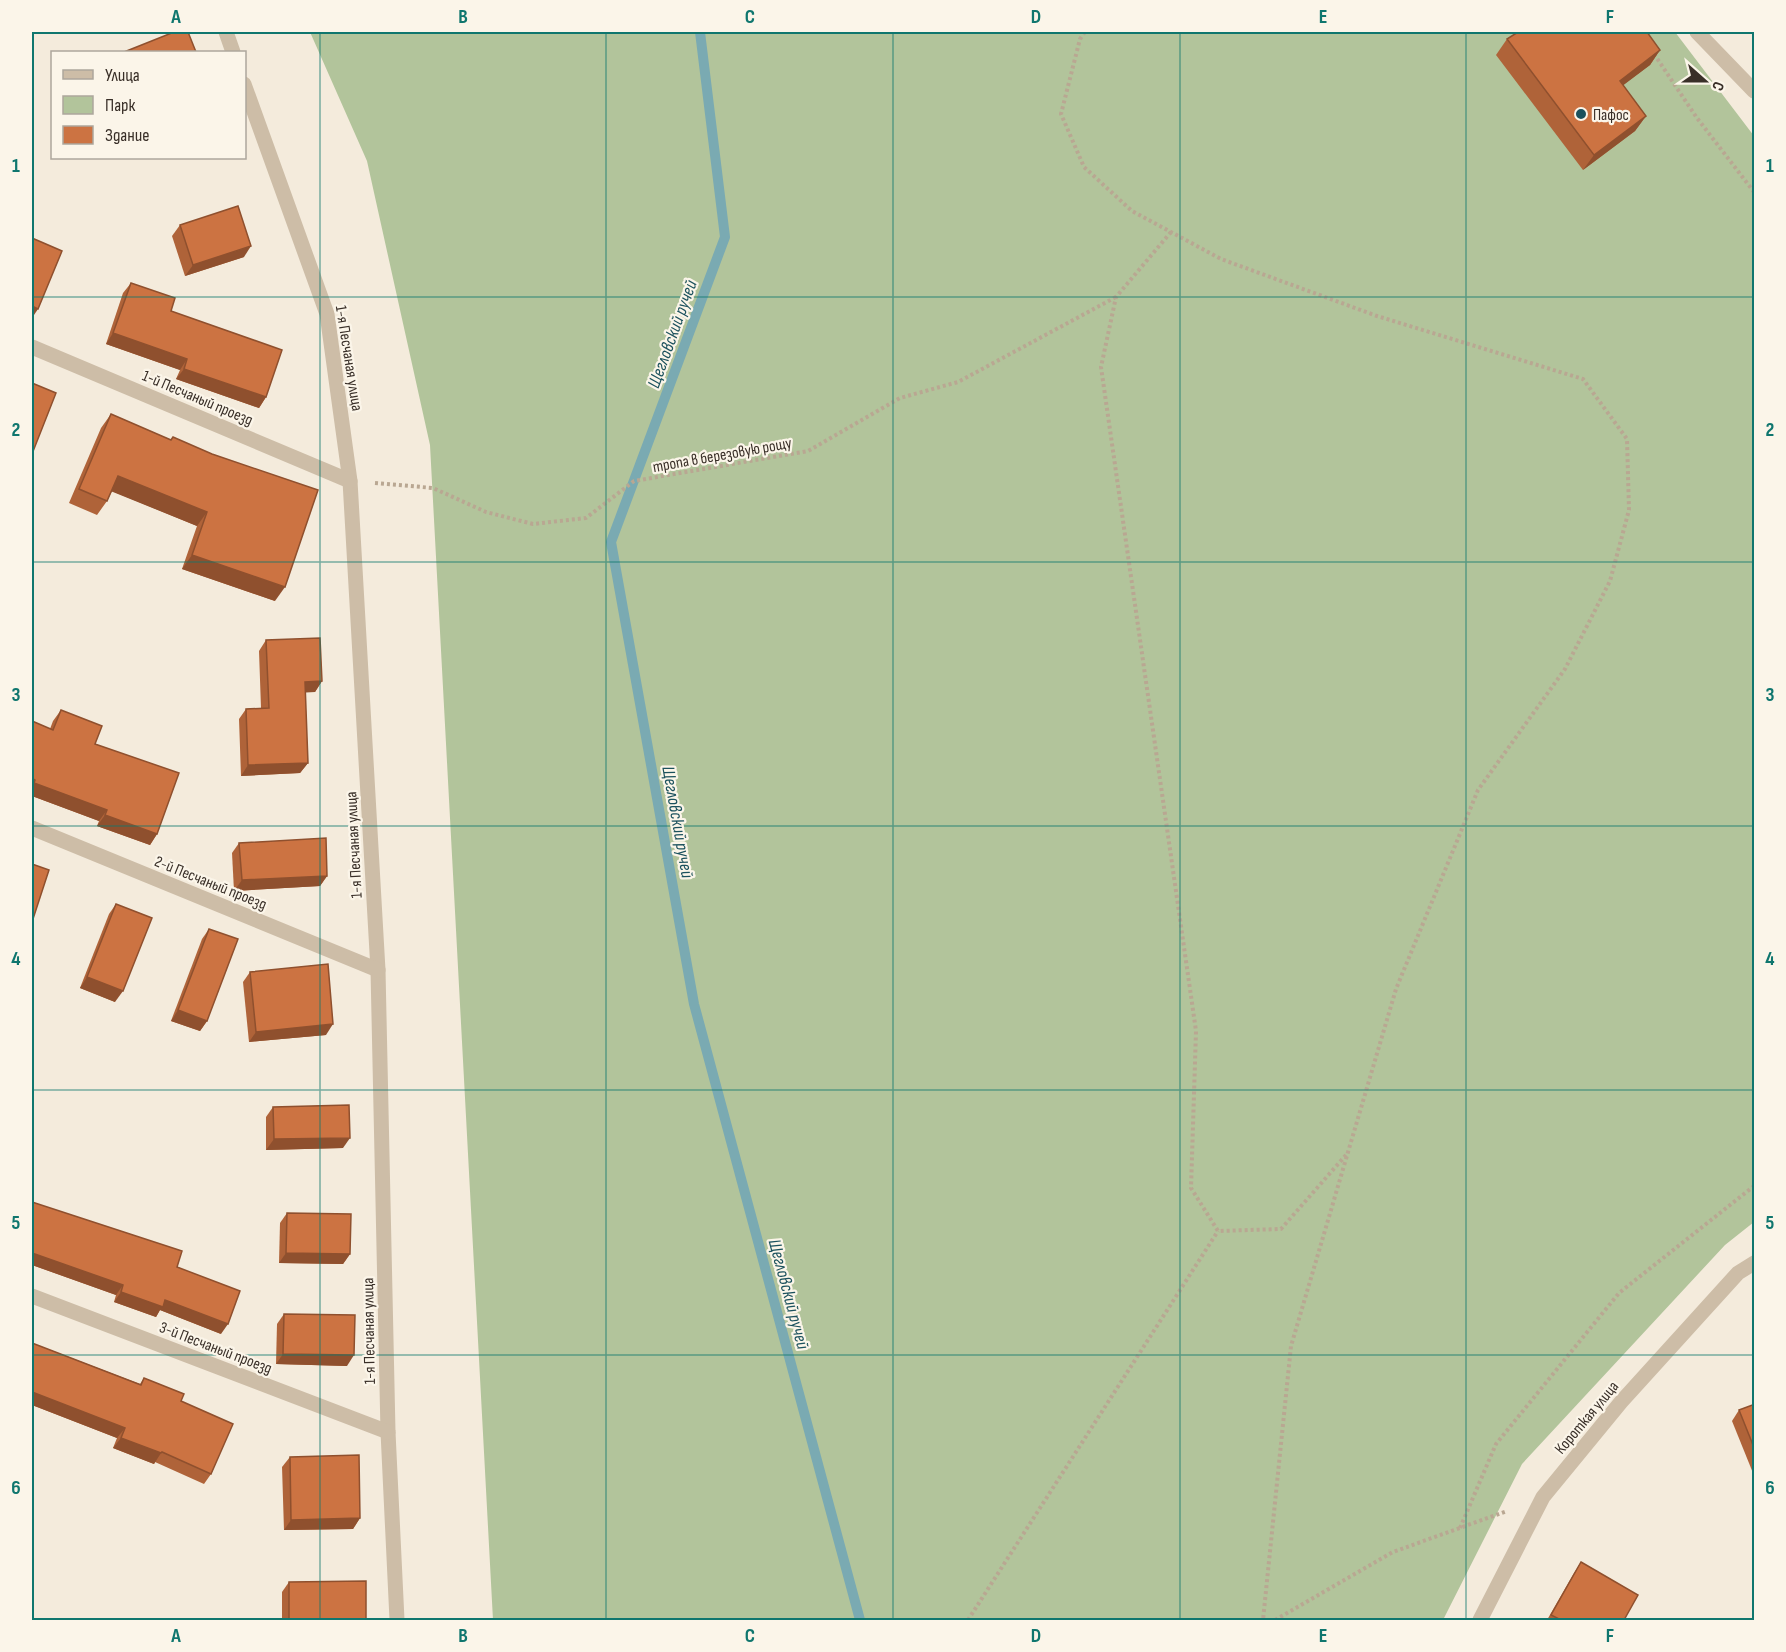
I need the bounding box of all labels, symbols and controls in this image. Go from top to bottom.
text: A [170,5,181,29]
text: B [458,5,468,29]
text: C [745,5,755,29]
text: D [1031,5,1041,29]
text: E [1319,5,1327,29]
text: F [1606,5,1614,29]
legend [51,51,246,159]
north arrow [1675,51,1735,111]
text: Улица [105,65,140,86]
text: С [1707,79,1728,93]
text: Парк [105,95,136,116]
place label: Пафос [1593,106,1629,125]
marker: Пафос [1574,107,1588,121]
text: Здание [105,125,150,146]
text: 1 [12,154,20,178]
text: 1 [1766,154,1774,178]
water label: Щегловский ручей [643,277,702,391]
street label: 1-я Песчаная улица [331,304,366,412]
street label: 1-й Песчаный проезд [139,367,256,430]
text: 2 [12,418,20,442]
text: 2 [1766,418,1774,442]
street label: тропа в березовую рощу [651,434,793,477]
text: 3 [12,683,21,707]
text: 3 [1766,683,1775,707]
water label: Щегловский ручей [657,765,698,880]
street label: 1-я Песчаная улица [342,791,367,899]
street label: 2-й Песчаный проезд [152,852,269,915]
text: 4 [11,947,21,971]
text: 4 [1765,947,1775,971]
text: 5 [12,1211,21,1235]
text: 5 [1766,1211,1775,1235]
water label: Щегловский ручей [764,1237,813,1352]
street label: 1-я Песчаная улица [359,1277,380,1384]
street label: 3-й Песчаный проезд [156,1318,275,1379]
street label: Короткая улица [1551,1378,1623,1458]
text: 6 [11,1476,21,1500]
text: 6 [1765,1476,1775,1500]
text: A [170,1624,181,1648]
text: B [458,1624,468,1648]
text: C [745,1624,755,1648]
text: D [1031,1624,1041,1648]
text: E [1319,1624,1327,1648]
text: F [1606,1624,1614,1648]

